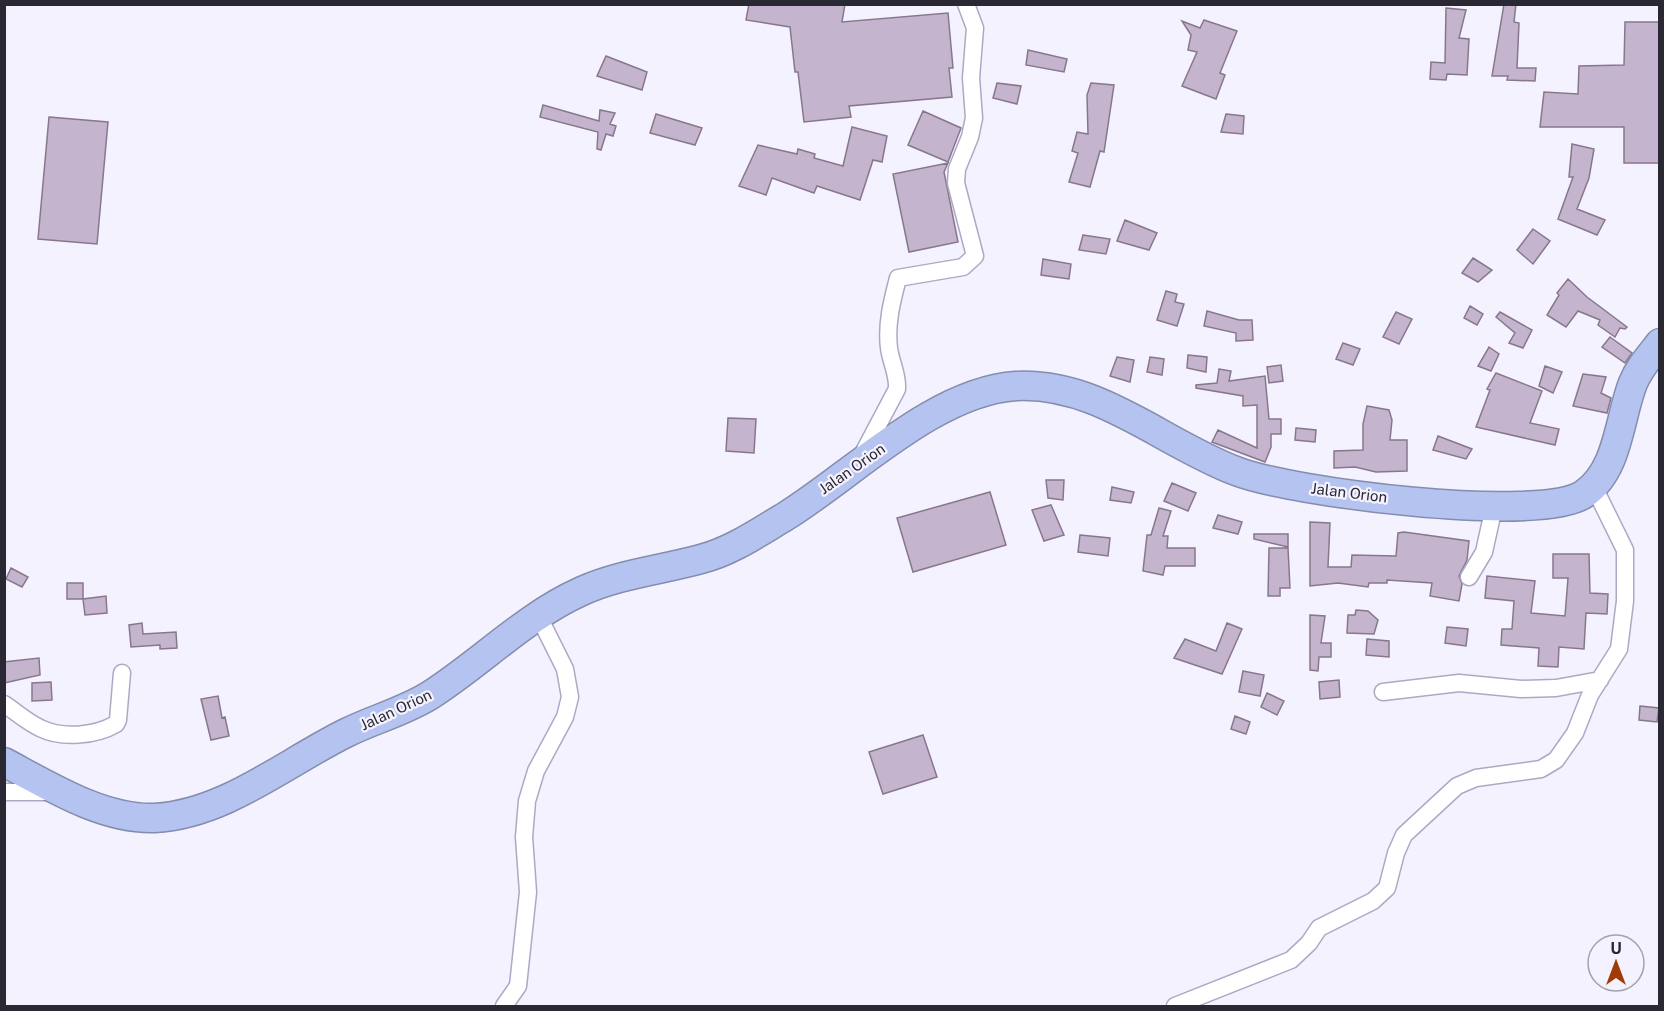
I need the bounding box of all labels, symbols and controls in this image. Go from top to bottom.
street label: Jalan Orion [815,440,888,498]
street label: Jalan Orion [1310,479,1388,506]
street label: Jalan Orion [357,686,434,733]
north arrow [1586,933,1646,993]
text: U [1610,939,1622,958]

